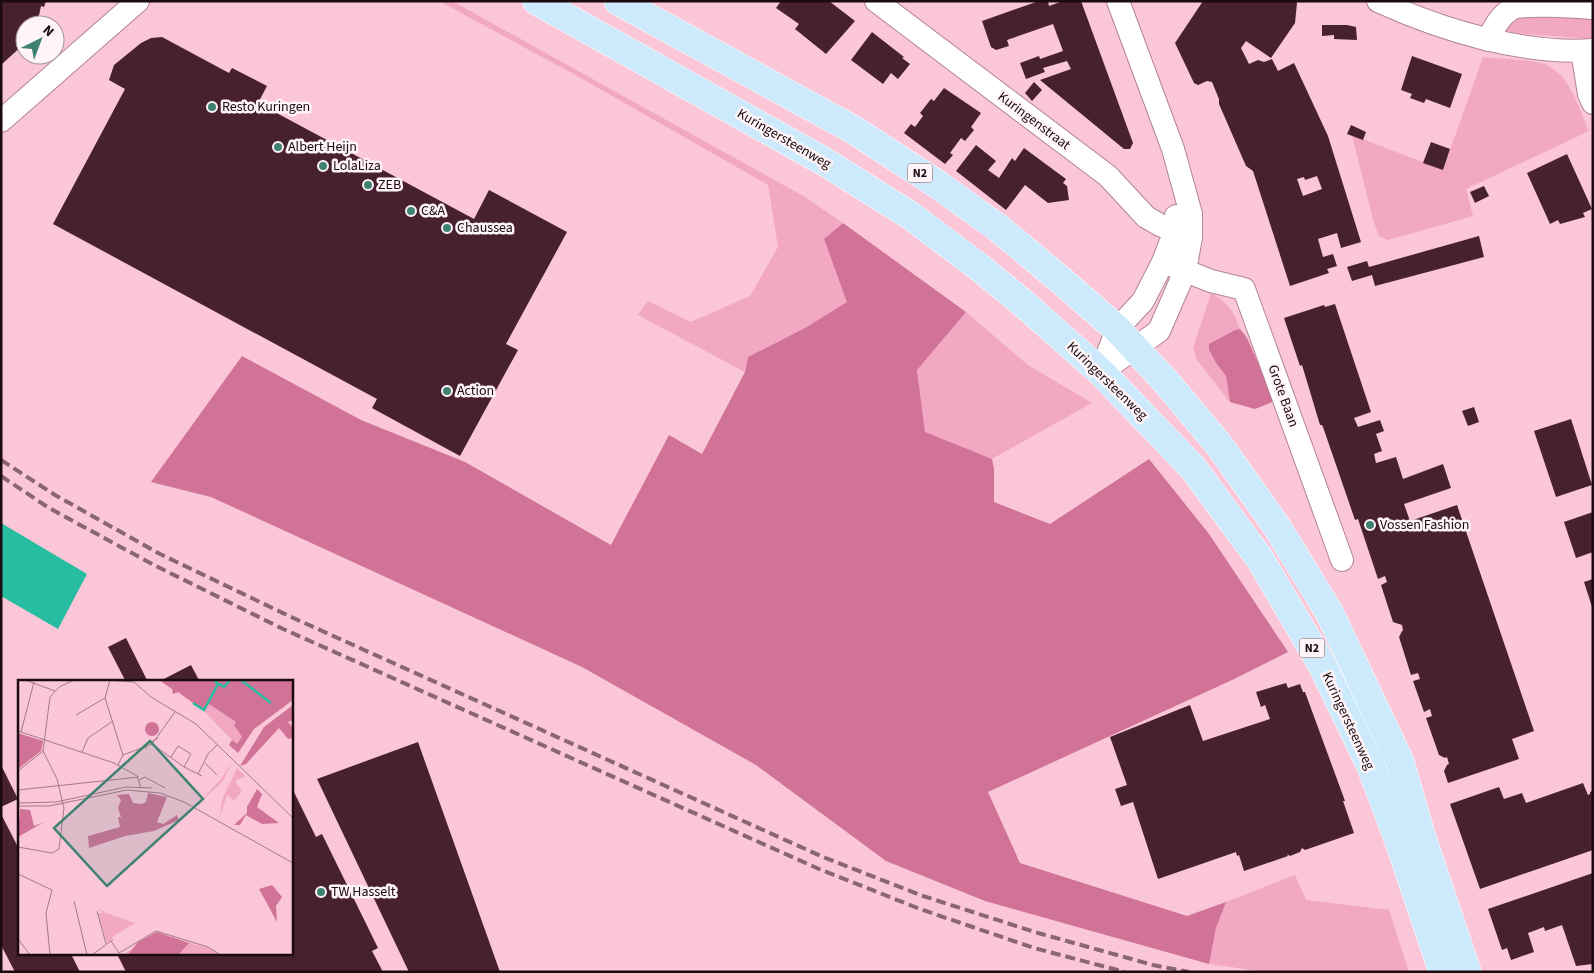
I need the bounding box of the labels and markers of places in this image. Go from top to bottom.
place label: Resto Kuringen [222,97,310,117]
marker: Resto Kuringen [206,101,218,113]
place label: Albert Heijn [288,137,357,157]
marker: Albert Heijn [272,141,284,153]
place label: LolaLiza [333,156,381,176]
marker: LolaLiza [317,160,329,172]
place label: ZEB [378,175,401,195]
marker: ZEB [362,179,374,191]
place label: C&A [421,201,446,221]
marker: C&A [405,205,417,217]
place label: Chaussea [457,218,513,238]
marker: Chaussea [441,222,453,234]
place label: Action [457,381,494,401]
marker: Action [441,385,453,397]
place label: Vossen Fashion [1380,515,1469,535]
marker: Vossen Fashion [1364,519,1376,531]
place label: TW Hasselt [331,882,396,902]
marker: TW Hasselt [315,886,327,898]

